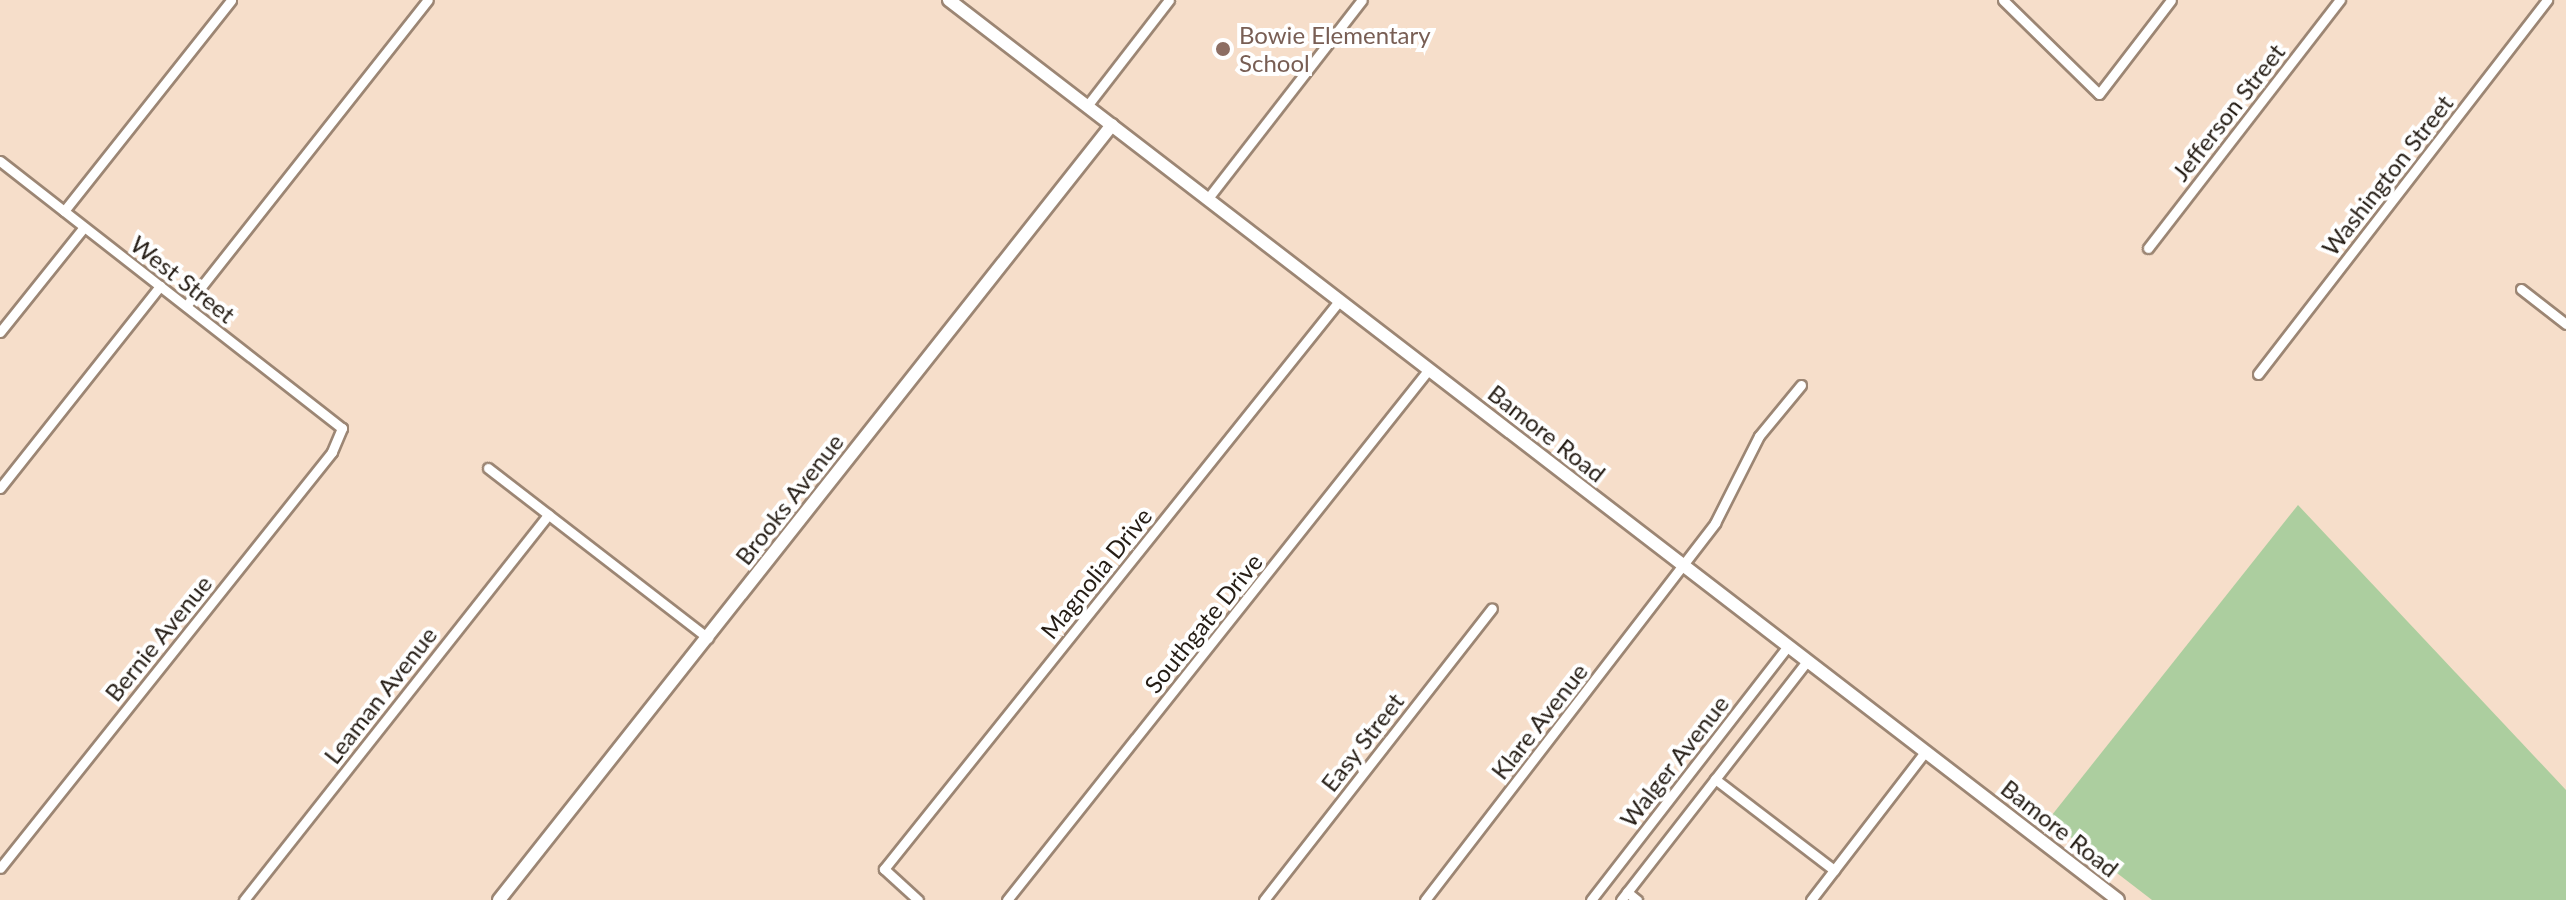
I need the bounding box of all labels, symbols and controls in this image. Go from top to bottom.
place label: Bowie Elementary School [1239,21,1431,77]
street label: Jefferson Street [2166,38,2290,186]
marker: Bowie Elementary School [1214,40,1232,58]
street label: Washington Street [2315,89,2459,261]
street label: West Street [125,229,241,329]
street label: Bamore Road [1483,378,1611,488]
street label: Brooks Avenue [729,428,849,570]
street label: Magnolia Drive [1034,502,1158,644]
street label: Southgate Drive [1138,548,1268,698]
street label: Bernie Avenue [98,569,218,707]
street label: Leaman Avenue [317,620,443,770]
street label: Klare Avenue [1485,657,1593,785]
street label: Easy Street [1314,687,1410,797]
street label: Walger Avenue [1613,689,1735,833]
street label: Bamore Road [1996,773,2124,883]

